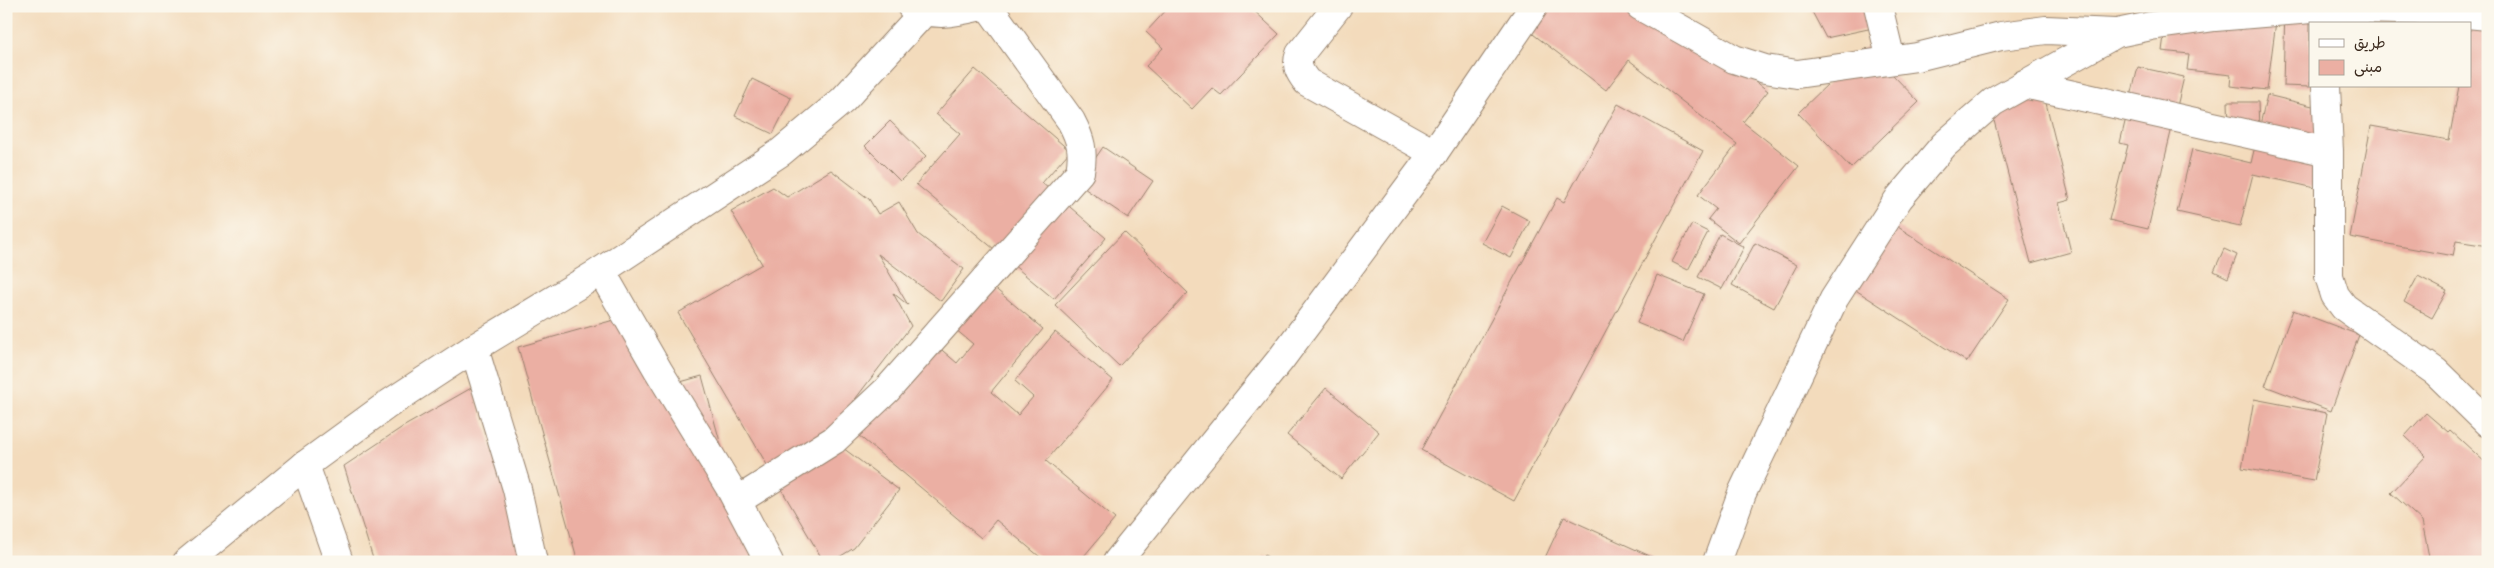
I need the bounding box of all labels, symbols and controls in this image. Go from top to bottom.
legend [2309,22,2472,88]
text: طريق [2354,34,2386,54]
text: مبنى [2354,58,2382,78]

